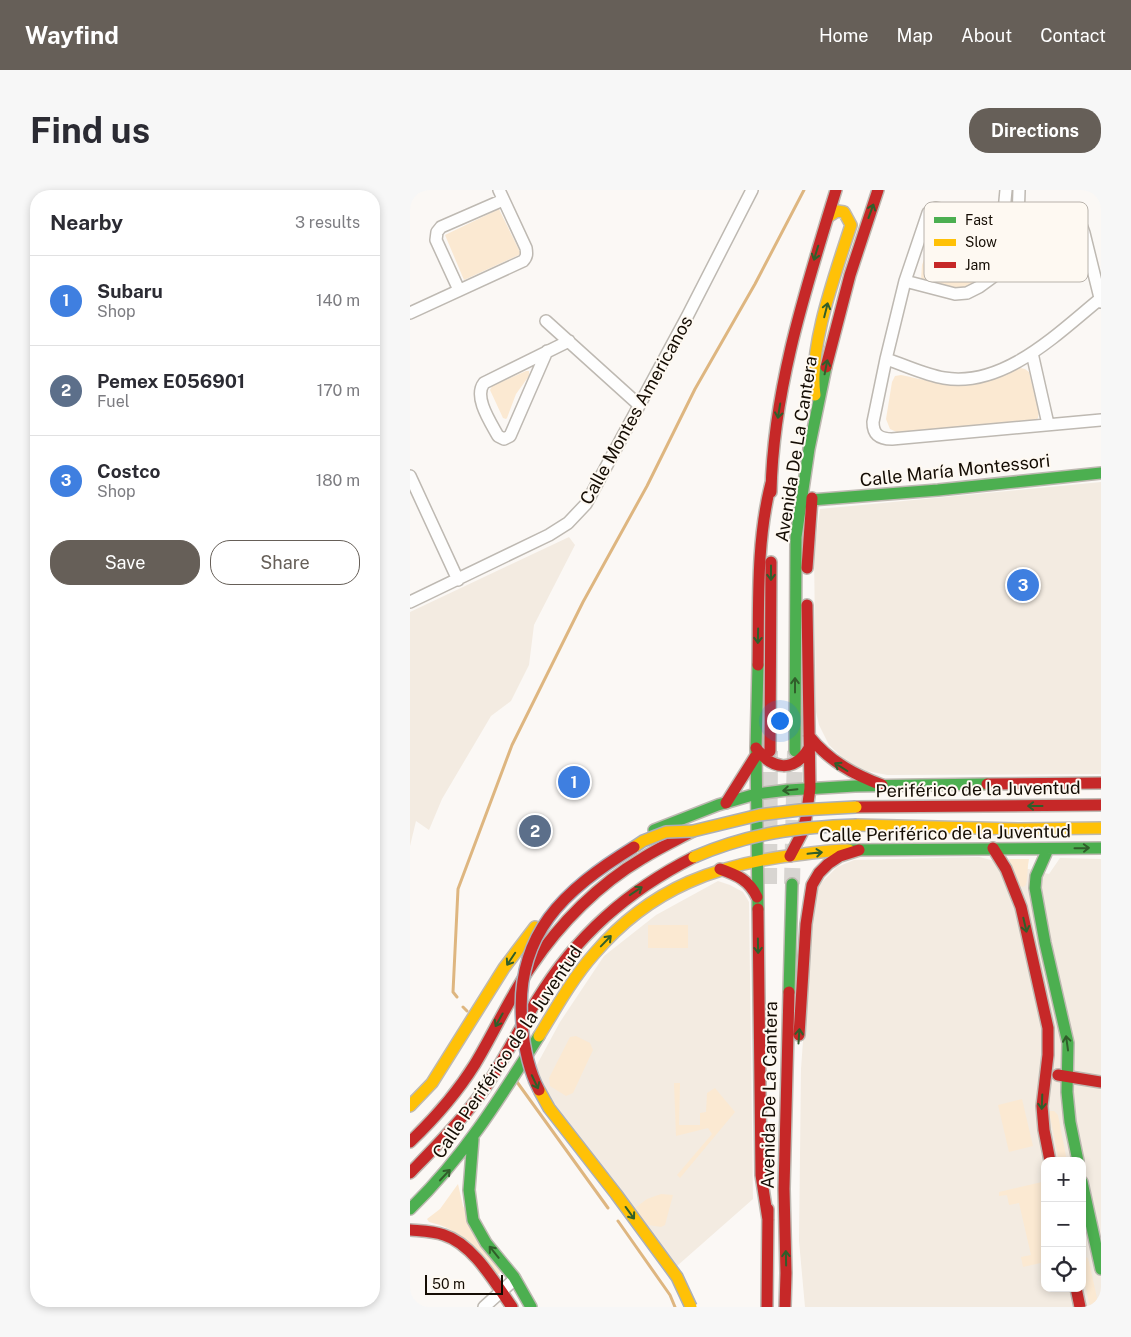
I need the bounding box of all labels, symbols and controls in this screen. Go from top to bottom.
text: Wayfind [25,21,119,49]
text: Home [819,25,869,46]
text: Map [897,25,933,46]
text: About [961,25,1012,46]
text: Contact [1040,25,1106,46]
button: Directions [969,108,1101,153]
text: Find us [30,110,150,151]
legend [924,202,1088,282]
one-way arrow [867,204,876,219]
text: Nearby [50,210,123,235]
text: Fast [965,212,993,228]
text: 3 results [295,213,360,232]
text: Slow [965,234,997,250]
one-way arrow [810,245,820,261]
text: Jam [965,257,990,273]
text: Subaru [97,280,163,302]
text: 1 [63,291,69,310]
text: 140 m [316,291,360,310]
text: Shop [97,302,136,321]
one-way arrow [822,302,831,318]
street label: Calle Montes Americanos [575,312,697,508]
street label: Avenida De La Cantera [771,355,821,543]
one-way arrow [822,360,832,376]
text: Pemex E056901 [97,370,245,392]
text: 2 [61,381,71,400]
text: 170 m [317,381,360,400]
text: Fuel [97,392,130,411]
one-way arrow [774,403,784,419]
street label: Calle María Montessori [859,450,1051,490]
text: Costco [97,460,160,482]
text: 3 [61,471,71,490]
text: 180 m [316,471,360,490]
text: Shop [97,482,136,501]
button: Save [50,540,200,585]
button: Share [210,540,360,585]
one-way arrow [766,565,776,581]
pin: 3 [1007,566,1039,604]
one-way arrow [754,627,763,643]
one-way arrow [790,677,800,693]
your location [767,708,793,734]
one-way arrow [835,761,849,771]
pin: 1 [558,763,590,801]
street label: Periférico de la Juventud [875,777,1081,801]
one-way arrow [782,785,798,795]
one-way arrow [1027,801,1044,811]
pin: 2 [519,812,551,850]
street label: Calle Periférico de la Juventud [819,820,1071,846]
one-way arrow [1074,843,1090,853]
one-way arrow [807,848,823,858]
one-way arrow [628,886,642,896]
one-way arrow [1021,917,1030,933]
one-way arrow [600,935,612,947]
one-way arrow [753,938,763,954]
street label: Calle Periférico de la Juventud [428,942,586,1162]
one-way arrow [506,952,516,966]
street label: Avenida De La Cantera [757,1001,781,1189]
one-way arrow [494,1013,504,1027]
one-way arrow [794,1028,803,1044]
one-way arrow [1062,1036,1072,1052]
one-way arrow [531,1074,540,1089]
one-way arrow [1038,1093,1047,1109]
map controls [1041,1157,1086,1292]
button: + [1041,1157,1086,1202]
one-way arrow [439,1169,451,1181]
button: − [1041,1202,1086,1247]
one-way arrow [625,1206,635,1220]
one-way arrow [488,1246,499,1259]
button: locate [1041,1247,1086,1292]
one-way arrow [781,1251,791,1267]
scale bar [425,1272,502,1295]
text: 50 m [432,1276,465,1292]

